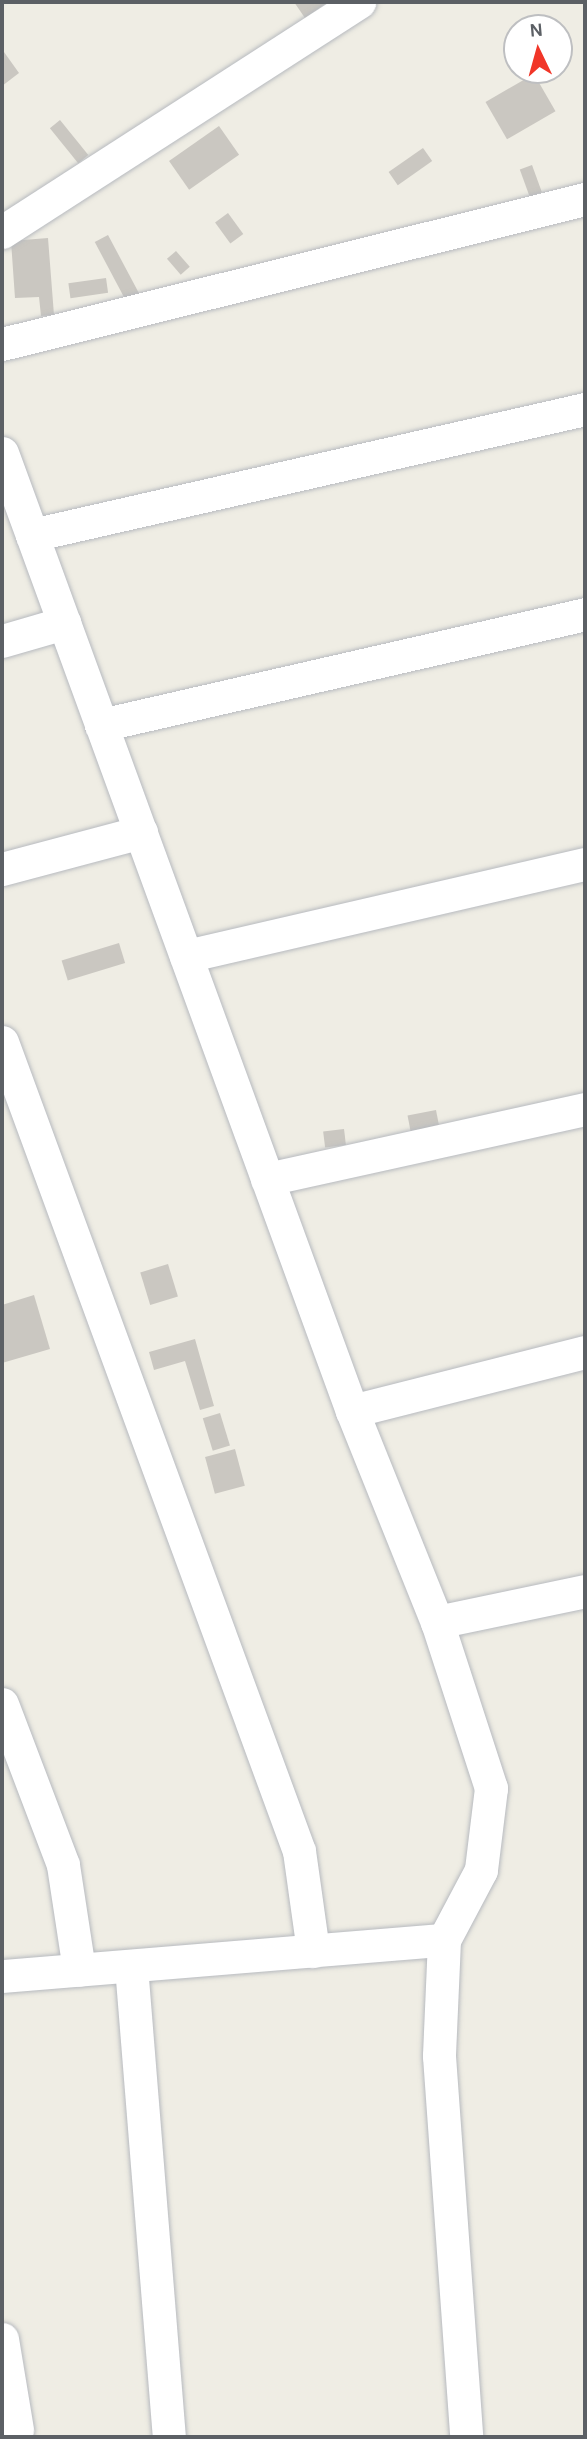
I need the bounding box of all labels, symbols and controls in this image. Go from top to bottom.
north arrow [503,14,573,84]
text: N [529,19,544,42]

